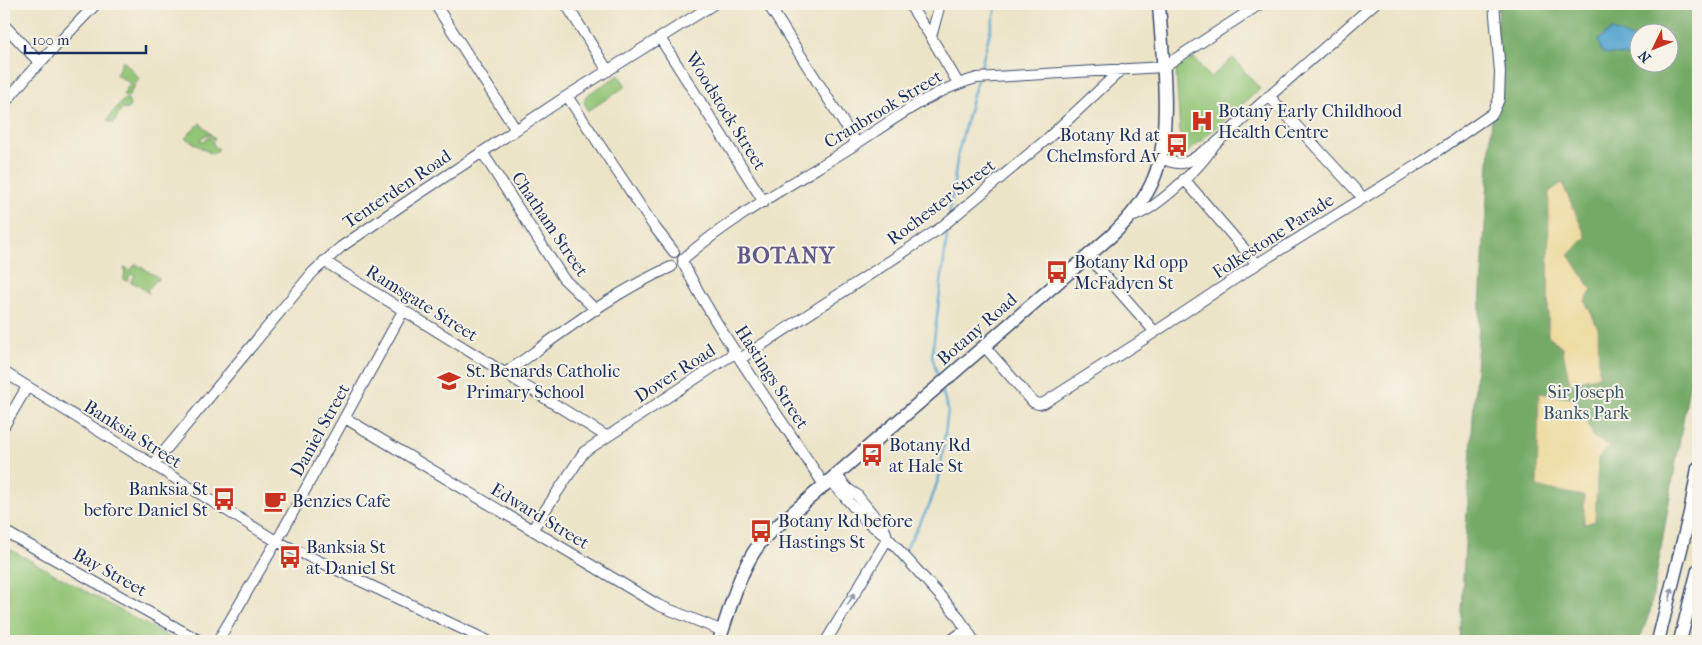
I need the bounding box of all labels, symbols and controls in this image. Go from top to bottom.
scale bar [25,22,146,54]
north arrow [1630,22,1680,72]
text: 100 m [32,31,70,49]
text: N [1635,47,1655,66]
street label: Woodstock Street [680,48,771,175]
street label: Cranbrook Street [820,66,947,153]
place label: Botany Early Childhood Health Centre [1218,101,1402,143]
hospital icon: Botany Early Childhood Health Centre [1189,108,1215,134]
place label: Botany Rd at Chelmsford Av [1046,125,1161,167]
bus stop icon: Botany Rd at Chelmsford Av [1164,132,1190,158]
street label: Tenterden Road [339,145,455,233]
street label: Rochester Street [883,155,1000,250]
street label: Chatham Street [507,168,593,281]
street label: Folkestone Parade [1209,189,1338,283]
district label: BOTANY [737,243,835,269]
place label: Botany Rd opp McFadyen St [1074,252,1188,294]
bus stop icon: Botany Rd opp McFadyen St [1044,259,1070,285]
street label: Ramsgate Street [362,261,482,347]
street label: Botany Road [933,289,1022,370]
street label: Hastings Street [730,322,813,433]
street label: Dover Road [631,340,720,407]
place label: St. Benards Catholic Primary School [466,361,620,403]
school or university icon: St. Benards Catholic Primary School [436,368,462,394]
street label: Daniel Street [286,380,355,480]
park label: Sir Joseph Banks Park [1543,382,1630,424]
street label: Banksia Street [80,396,186,473]
place label: Botany Rd at Hale St [889,435,971,477]
bus stop icon: Botany Rd at Hale St [859,442,885,468]
place label: Banksia St before Daniel St [83,479,209,521]
street label: Edward Street [487,479,593,554]
bus stop icon: Banksia St before Daniel St [211,486,237,512]
cafe icon: Benzies Cafe [262,488,288,514]
place label: Benzies Cafe [292,491,391,512]
place label: Botany Rd before Hastings St [778,511,913,553]
bus stop icon: Botany Rd before Hastings St [748,518,774,544]
place label: Banksia St at Daniel St [306,537,396,579]
street label: Bay Street [69,544,151,601]
bus stop icon: Banksia St at Daniel St [277,544,303,570]
one-way arrow [1667,587,1675,602]
one-way arrow [846,593,856,606]

